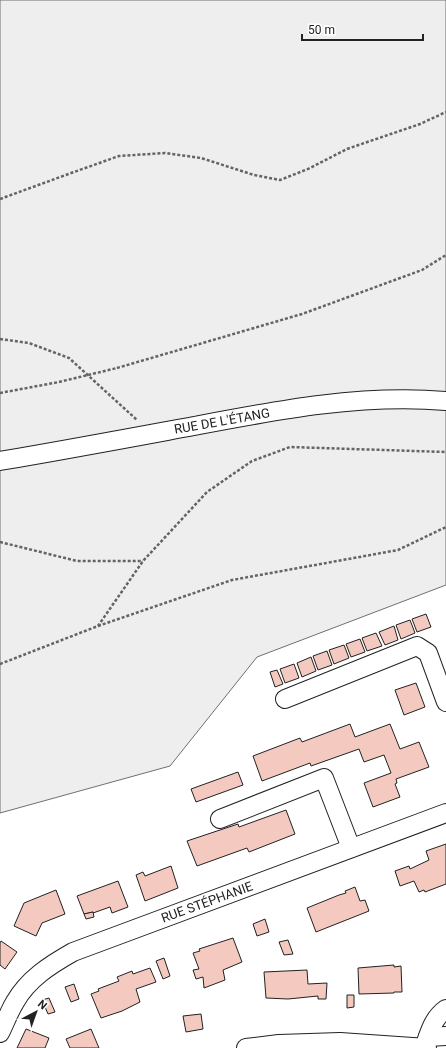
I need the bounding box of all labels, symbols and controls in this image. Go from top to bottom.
scale bar [302,16,423,42]
text: 50 m [308,23,335,37]
street label: RUE DE L'ÉTANG [173,405,271,437]
street label: RUE STÉPHANIE [159,879,255,925]
north arrow [16,992,56,1032]
text: N [35,997,50,1012]

